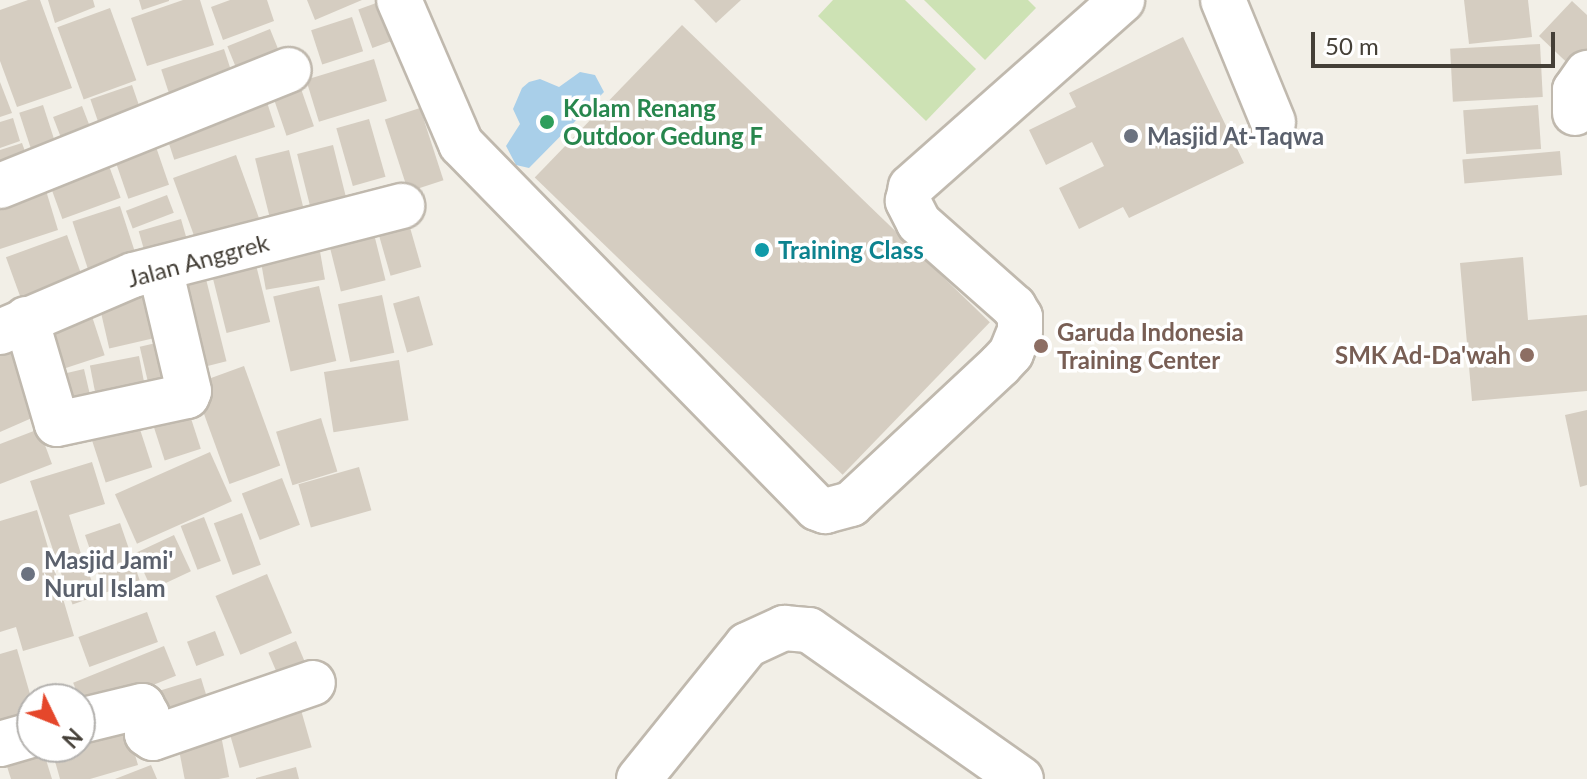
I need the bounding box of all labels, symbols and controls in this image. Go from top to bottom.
scale bar [1315,16,1559,66]
text: 50 m [1325,31,1379,60]
place label: Kolam Renang Outdoor Gedung F [563,94,764,150]
marker: Kolam Renang Outdoor Gedung F [538,113,556,131]
place label: Masjid At-Taqwa [1147,122,1325,150]
marker: Masjid At-Taqwa [1122,127,1140,145]
street label: Jalan Anggrek [124,227,272,293]
place label: Training Class [778,236,924,264]
marker: Training Class [753,241,771,259]
place label: Garuda Indonesia Training Center [1057,318,1244,374]
marker: Garuda Indonesia Training Center [1032,337,1050,355]
place label: SMK Ad-Da'wah [1334,341,1511,369]
marker: SMK Ad-Da'wah [1518,346,1536,364]
place label: Masjid Jami' Nurul Islam [44,546,174,602]
marker: Masjid Jami' Nurul Islam [19,565,37,583]
north arrow [16,683,96,763]
text: N [57,723,88,754]

